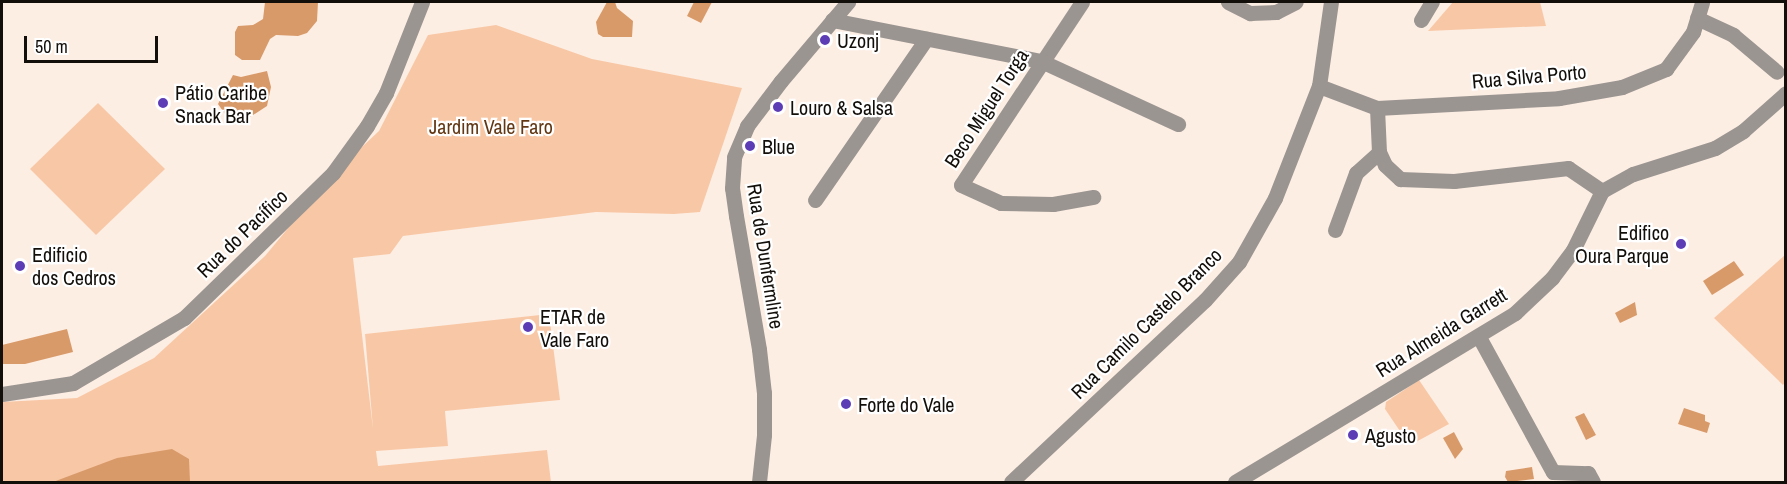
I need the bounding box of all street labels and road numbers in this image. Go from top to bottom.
street label: Beco Miguel Torga [939,44,1033,172]
street label: Rua Silva Porto [1471,59,1587,93]
street label: Rua de Dunfermline [743,182,789,330]
street label: Rua do Pacífico [192,184,292,282]
street label: Rua Camilo Castelo Branco [1066,243,1226,403]
street label: Rua Almeida Garrett [1371,282,1511,382]

